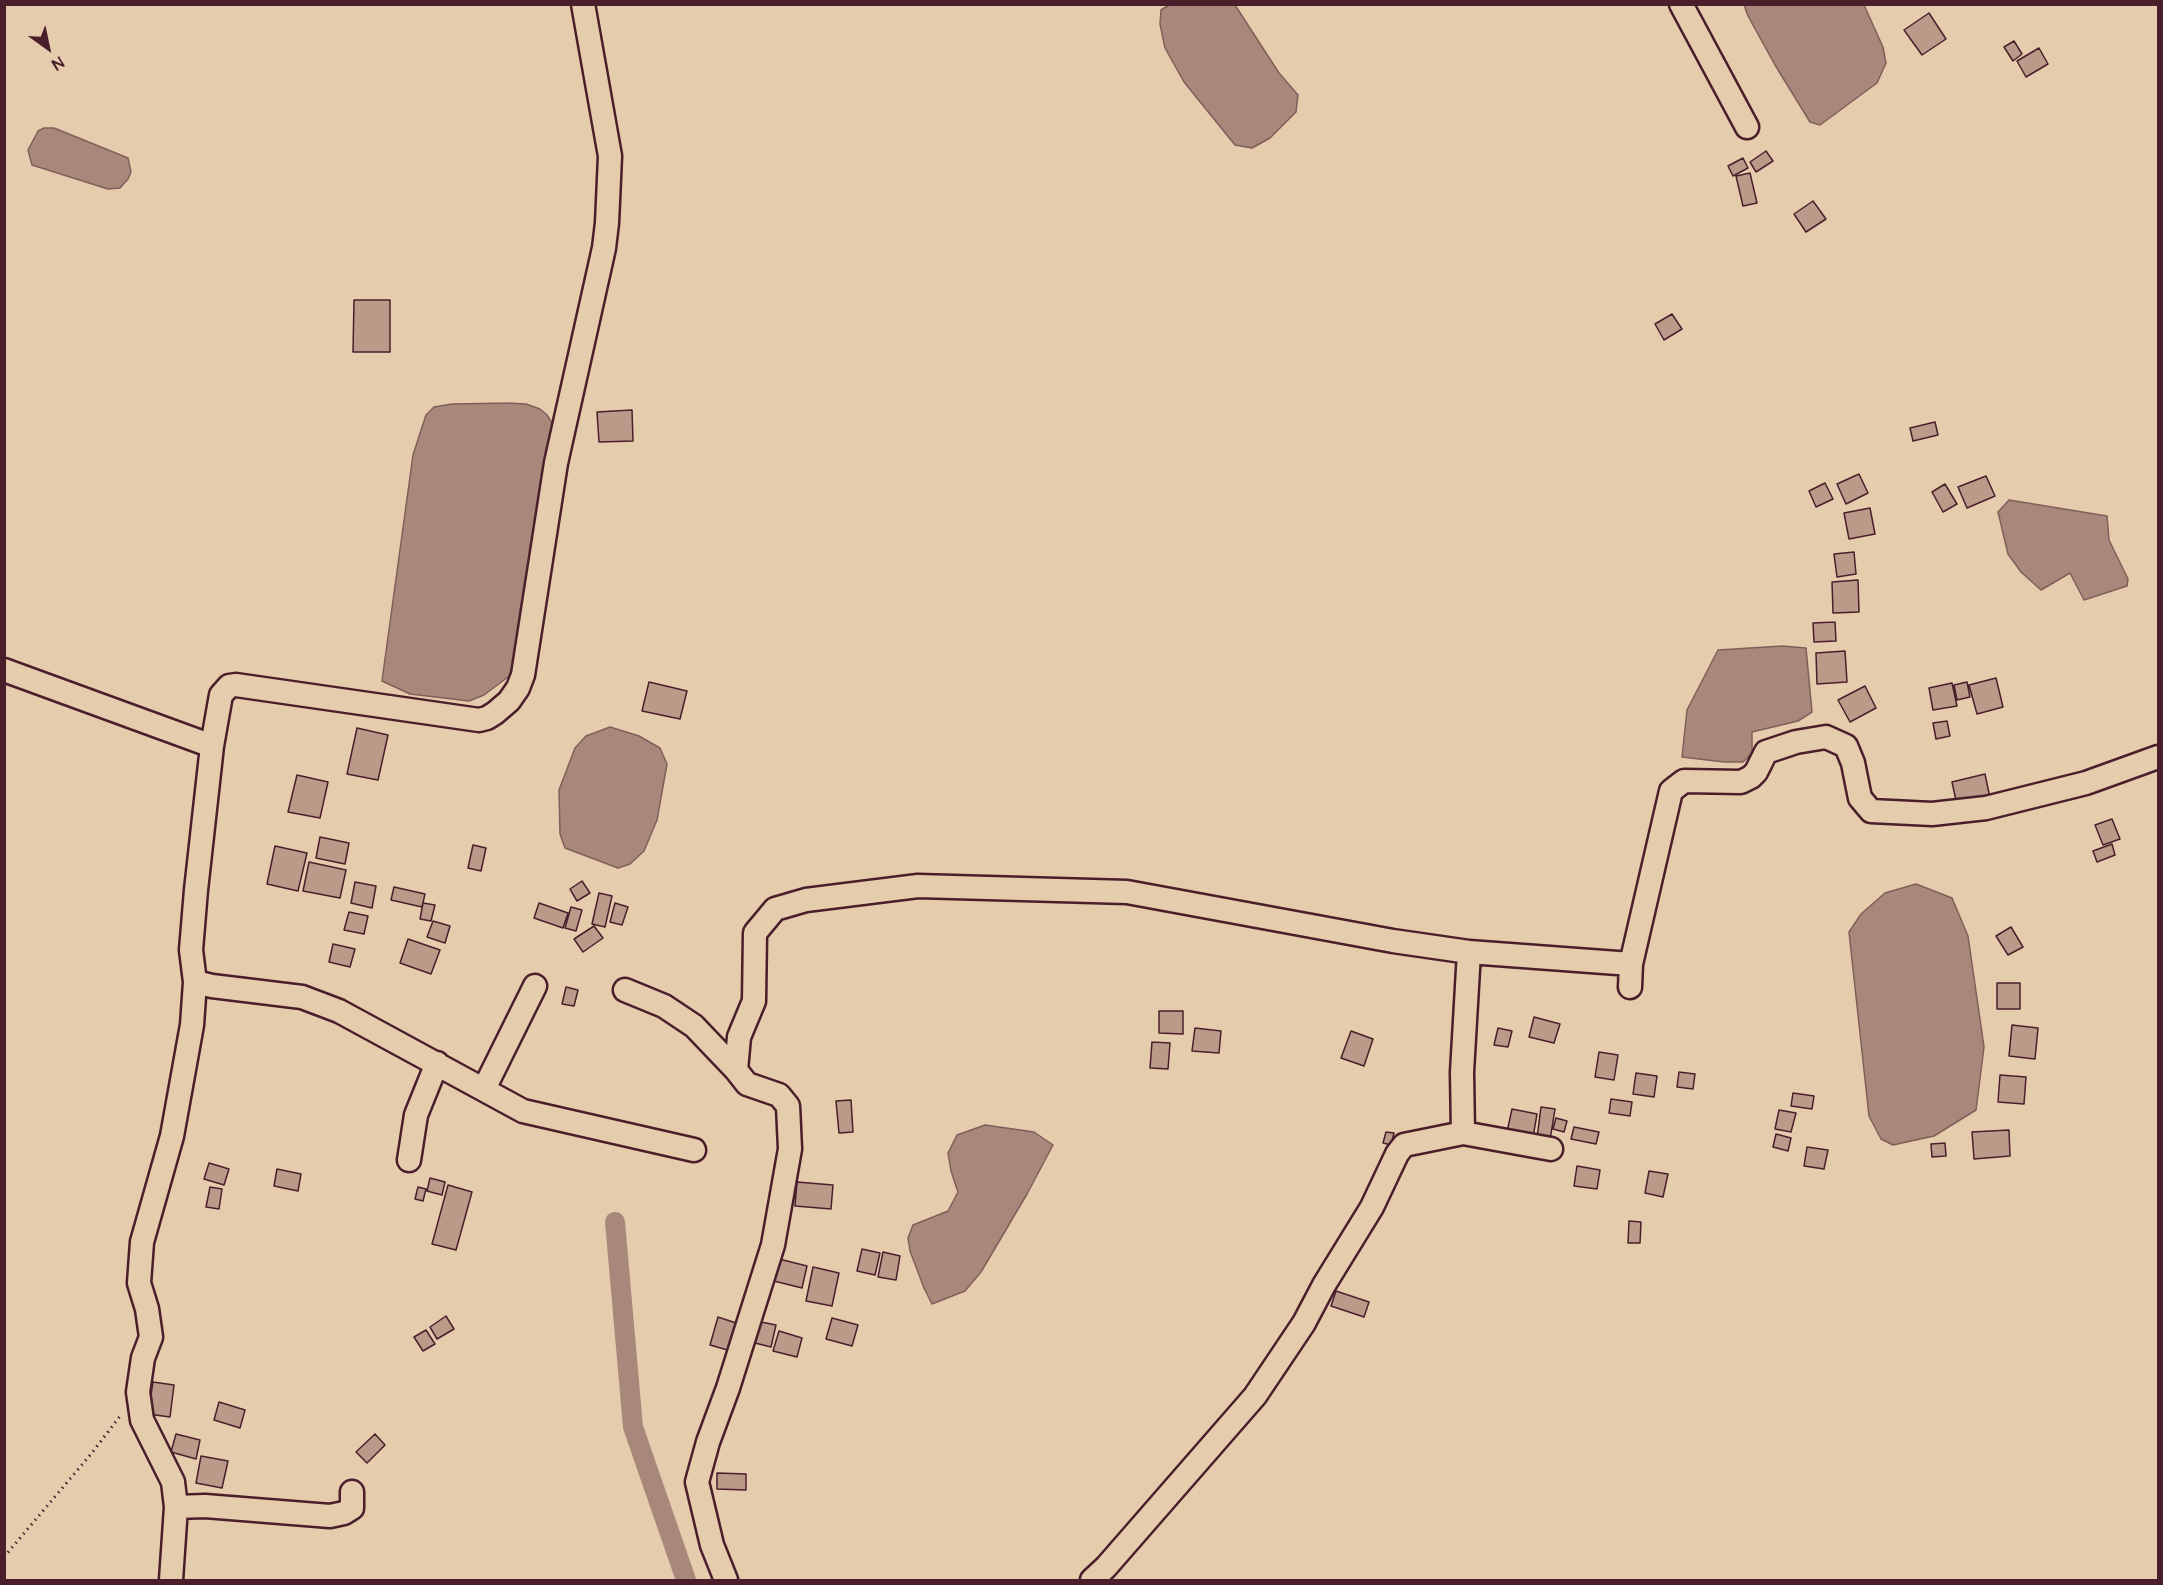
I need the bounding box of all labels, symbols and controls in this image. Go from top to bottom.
north arrow [18,18,78,78]
text: N [48,51,68,75]

